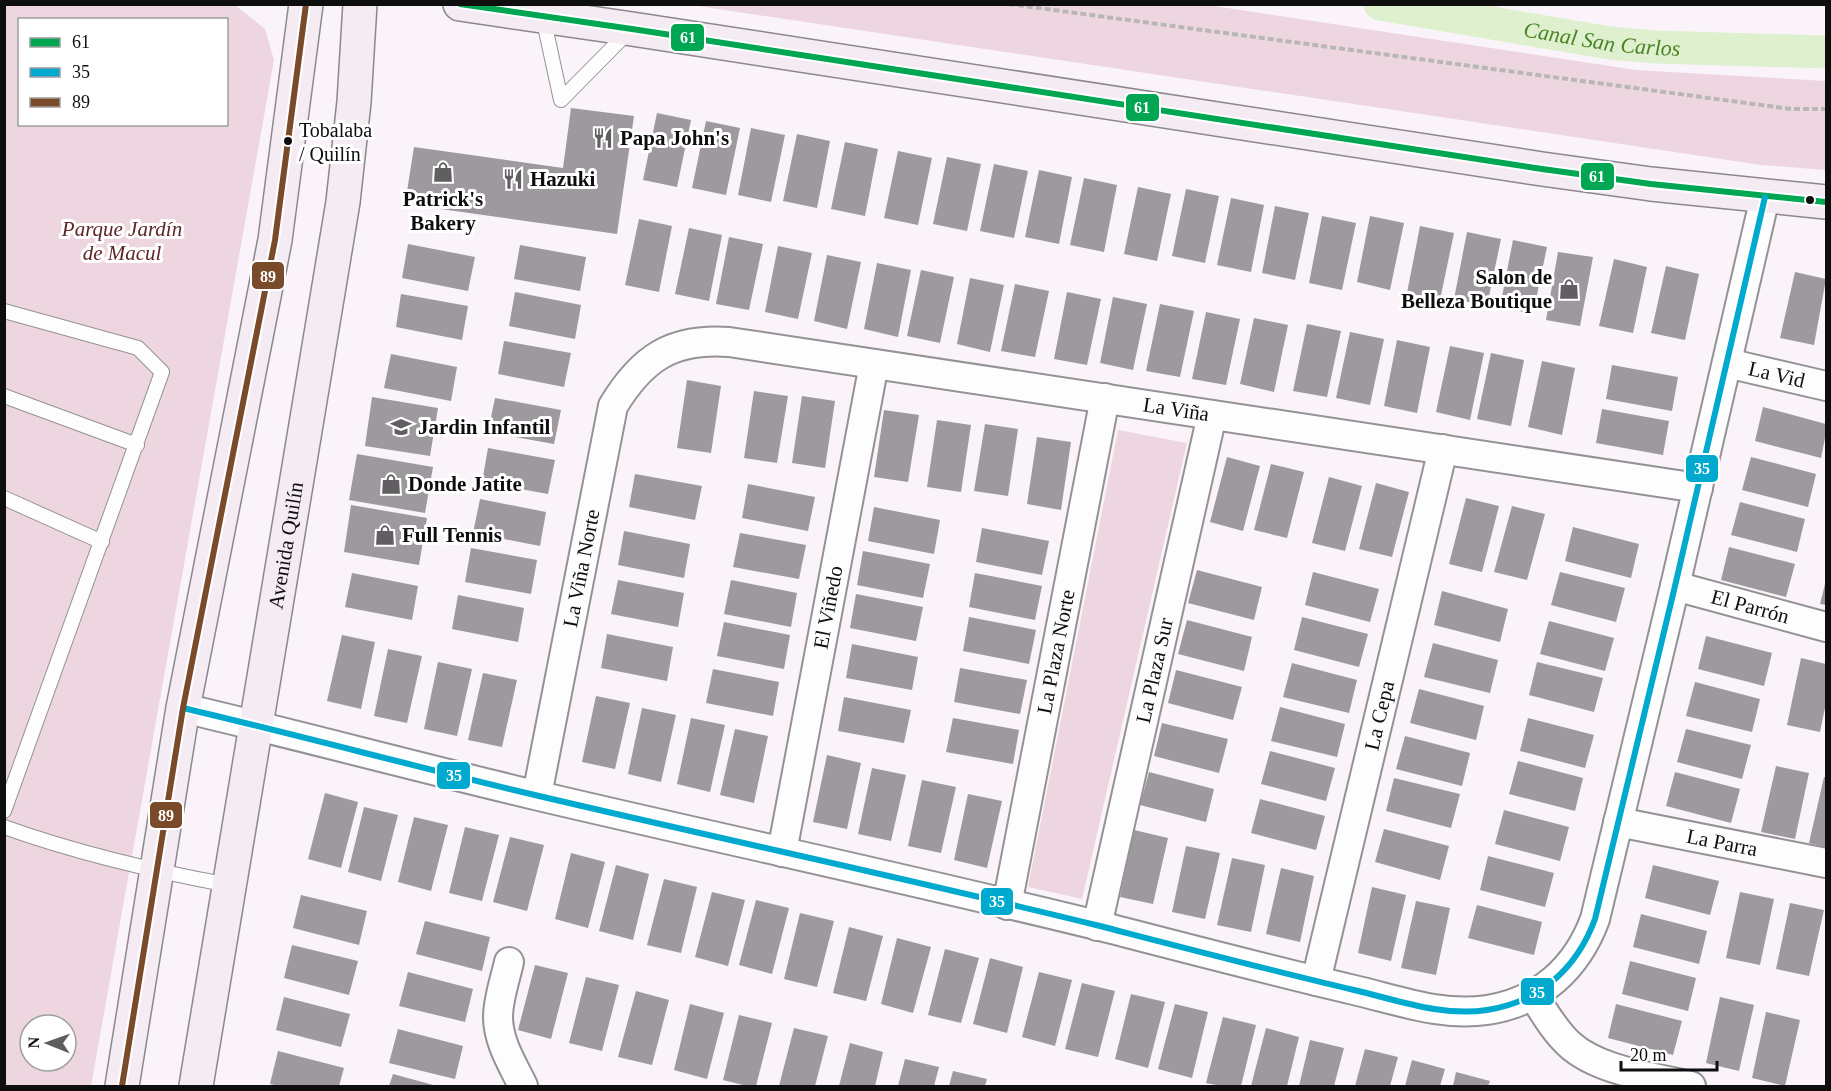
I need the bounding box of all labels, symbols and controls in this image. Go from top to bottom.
water label: Canal San Carlos [1522,16,1681,60]
legend [18,18,228,126]
line badge: 61 [670,23,705,52]
text: 61 [680,29,696,46]
text: 61 [72,32,90,52]
text: 35 [72,62,90,82]
text: 89 [72,92,90,112]
line badge: 61 [1125,93,1160,122]
text: 61 [1134,99,1150,116]
place label: Tobalaba / Quilín [299,119,372,165]
restaurant icon: Papa John's [591,126,615,150]
place label: Papa John's [620,126,729,150]
marker: Tobalaba / Quilín [282,135,294,147]
shop icon: Patrick's Bakery [431,160,455,184]
line badge: 61 [1580,162,1615,191]
restaurant icon: Hazuki [501,167,525,191]
place label: Hazuki [530,167,596,191]
text: 61 [1589,168,1605,185]
place label: Patrick's Bakery [403,187,483,235]
unlabelled marker [1804,194,1816,206]
park label: Parque Jardín de Macul [61,217,182,265]
line badge: 89 [251,261,285,290]
place label: Salon de Belleza Boutique [1401,265,1552,313]
text: 89 [260,268,276,285]
shop icon: Salon de Belleza Boutique [1557,277,1581,301]
street label: La Vid [1746,356,1808,393]
street label: La Viña [1141,393,1212,426]
school or university icon: Jardin Infantil [389,415,413,439]
place label: Jardin Infantil [418,415,551,439]
line badge: 35 [1685,454,1719,483]
text: 35 [1694,460,1710,477]
shop icon: Donde Jatite [379,472,403,496]
place label: Donde Jatite [408,472,522,496]
street label: Avenida Quilín [264,480,308,611]
street label: La Viña Norte [558,507,605,629]
shop icon: Full Tennis [373,523,397,547]
place label: Full Tennis [402,523,502,547]
street label: El Viñedo [809,564,848,651]
street label: El Parrón [1709,584,1792,629]
street label: La Plaza Norte [1032,588,1080,716]
street label: La Plaza Sur [1131,615,1178,725]
street label: La Cepa [1360,678,1399,753]
line badge: 35 [436,761,471,790]
text: 35 [446,767,462,784]
line badge: 89 [149,801,183,829]
text: 89 [158,807,174,824]
street label: La Parra [1684,824,1760,861]
line badge: 35 [980,887,1014,916]
text: 35 [989,893,1005,910]
line badge: 35 [1520,977,1555,1006]
text: 35 [1529,984,1545,1001]
north arrow [18,1013,78,1073]
scale bar [1621,1034,1717,1072]
text: N [25,1036,42,1049]
text: 20 m [1630,1045,1667,1065]

